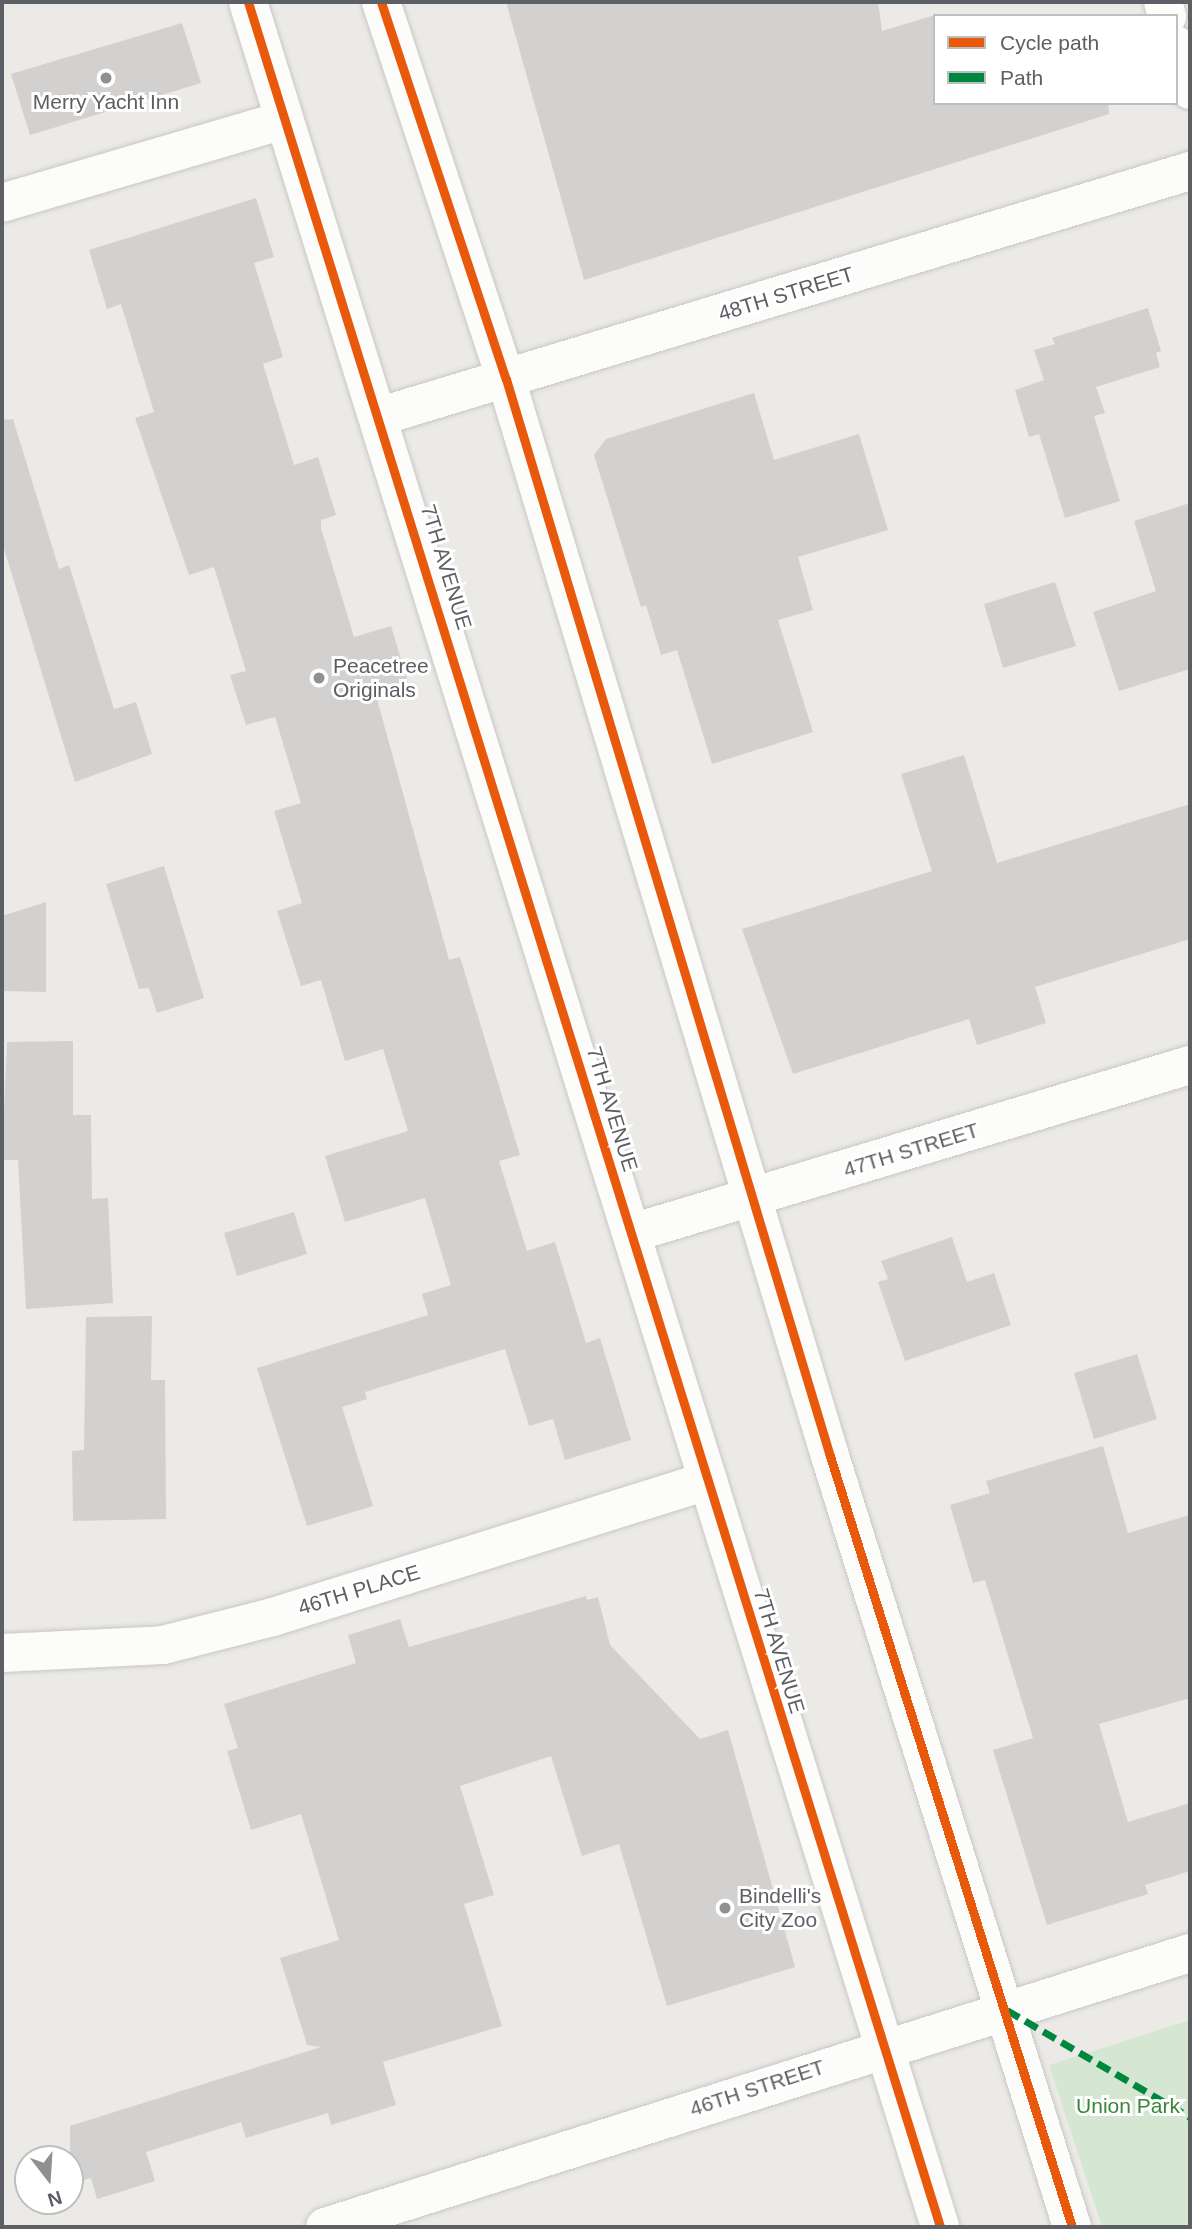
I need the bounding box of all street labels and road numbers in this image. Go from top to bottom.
street label: 48TH STREET [715,261,857,327]
street label: 7TH AVENUE [415,501,477,633]
street label: 7TH AVENUE [581,1043,643,1175]
street label: 47TH STREET [840,1117,982,1183]
street label: 46TH PLACE [295,1560,423,1620]
street label: 7TH AVENUE [748,1585,810,1717]
street label: 46TH STREET [687,2054,827,2122]

